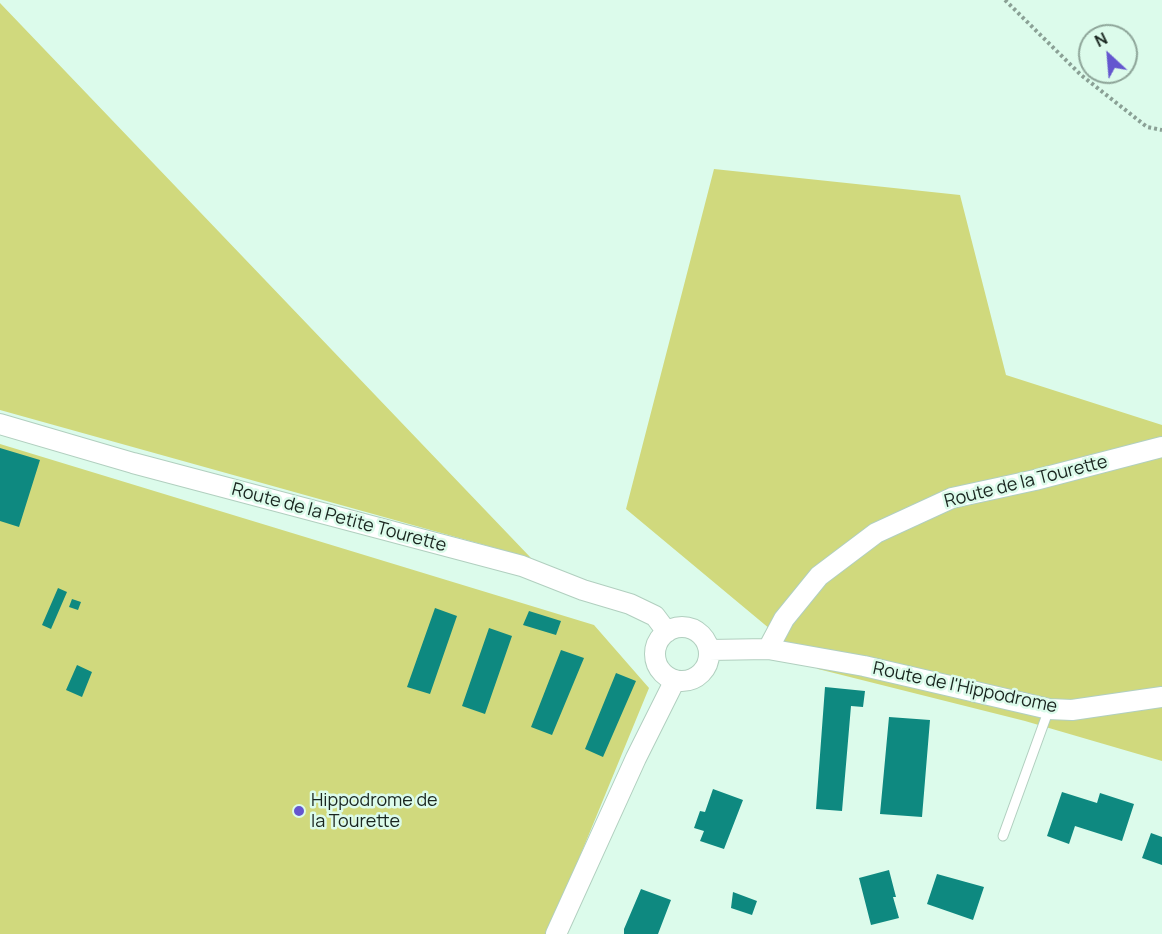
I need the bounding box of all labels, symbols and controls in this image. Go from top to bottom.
north arrow [1078,24,1138,84]
text: N [1091,27,1111,52]
street label: Route de la Tourette [942,451,1110,513]
street label: Route de la Petite Tourette [229,479,449,557]
street label: Route de l'Hippodrome [871,658,1059,718]
place label: Hippodrome de la Tourette [311,790,438,832]
marker: Hippodrome de la Tourette [292,804,306,818]

